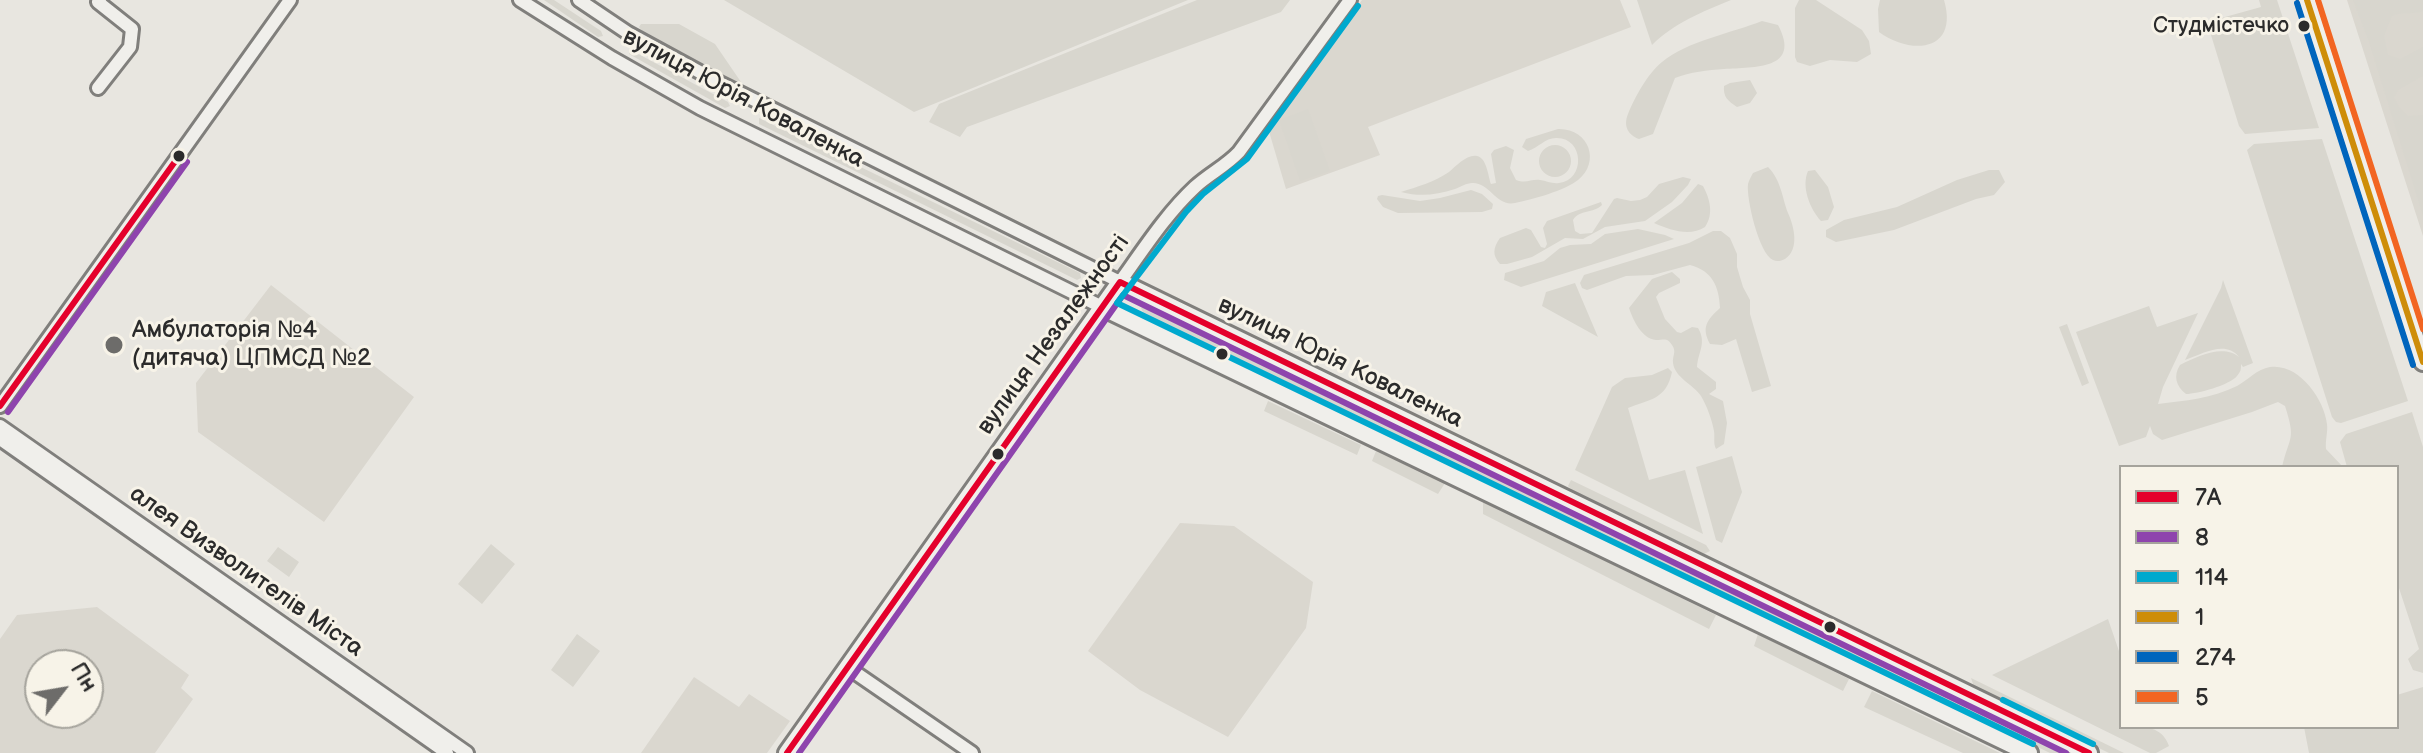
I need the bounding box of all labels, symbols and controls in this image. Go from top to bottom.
place label: Студмістечко [2153,13,2289,39]
marker: Студмістечко [2296,18,2312,34]
street label: вулиця Юрія Коваленка [617,23,869,175]
unlabelled marker [171,148,187,164]
street label: вулиця Незалежності [972,229,1136,441]
street label: вулиця Юрія Коваленка [1213,291,1467,435]
place label: Амбулаторія №4 (дитяча) ЦПМСД №2 [132,317,371,373]
marker: Амбулаторія №4 (дитяча) ЦПМСД №2 [103,334,125,356]
unlabelled marker [1214,346,1230,362]
unlabelled marker [990,446,1006,462]
legend [2119,465,2399,729]
street label: алея Визволителів Міста [124,480,368,664]
text: 7А [2195,483,2221,512]
text: 8 [2195,523,2209,552]
text: 114 [2195,563,2228,592]
text: 1 [2195,603,2204,632]
unlabelled marker [1822,619,1838,635]
text: 274 [2195,643,2236,672]
north arrow [24,649,104,729]
text: Пн [64,658,102,697]
text: 5 [2195,683,2209,712]

